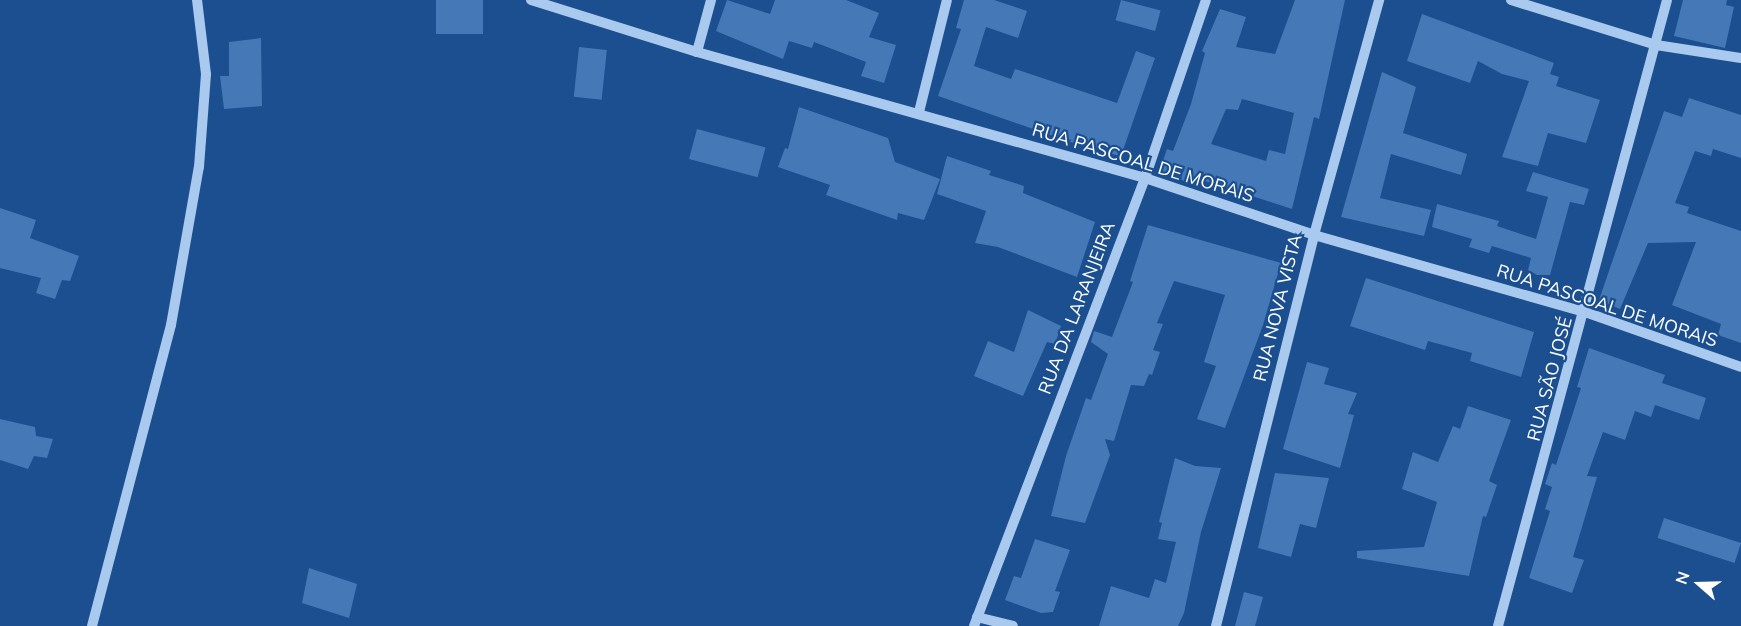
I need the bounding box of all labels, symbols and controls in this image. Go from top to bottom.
street label: RUA PASCOAL DE MORAIS [1029,119,1257,207]
street label: RUA DA LARANJEIRA [1034,219,1120,397]
street label: RUA NOVA VISTA [1249,232,1307,384]
street label: RUA PASCOAL DE MORAIS [1494,260,1720,352]
street label: RUA SÃO JOSÉ [1523,314,1577,444]
north arrow [1669,554,1729,614]
text: N [1671,569,1694,587]

